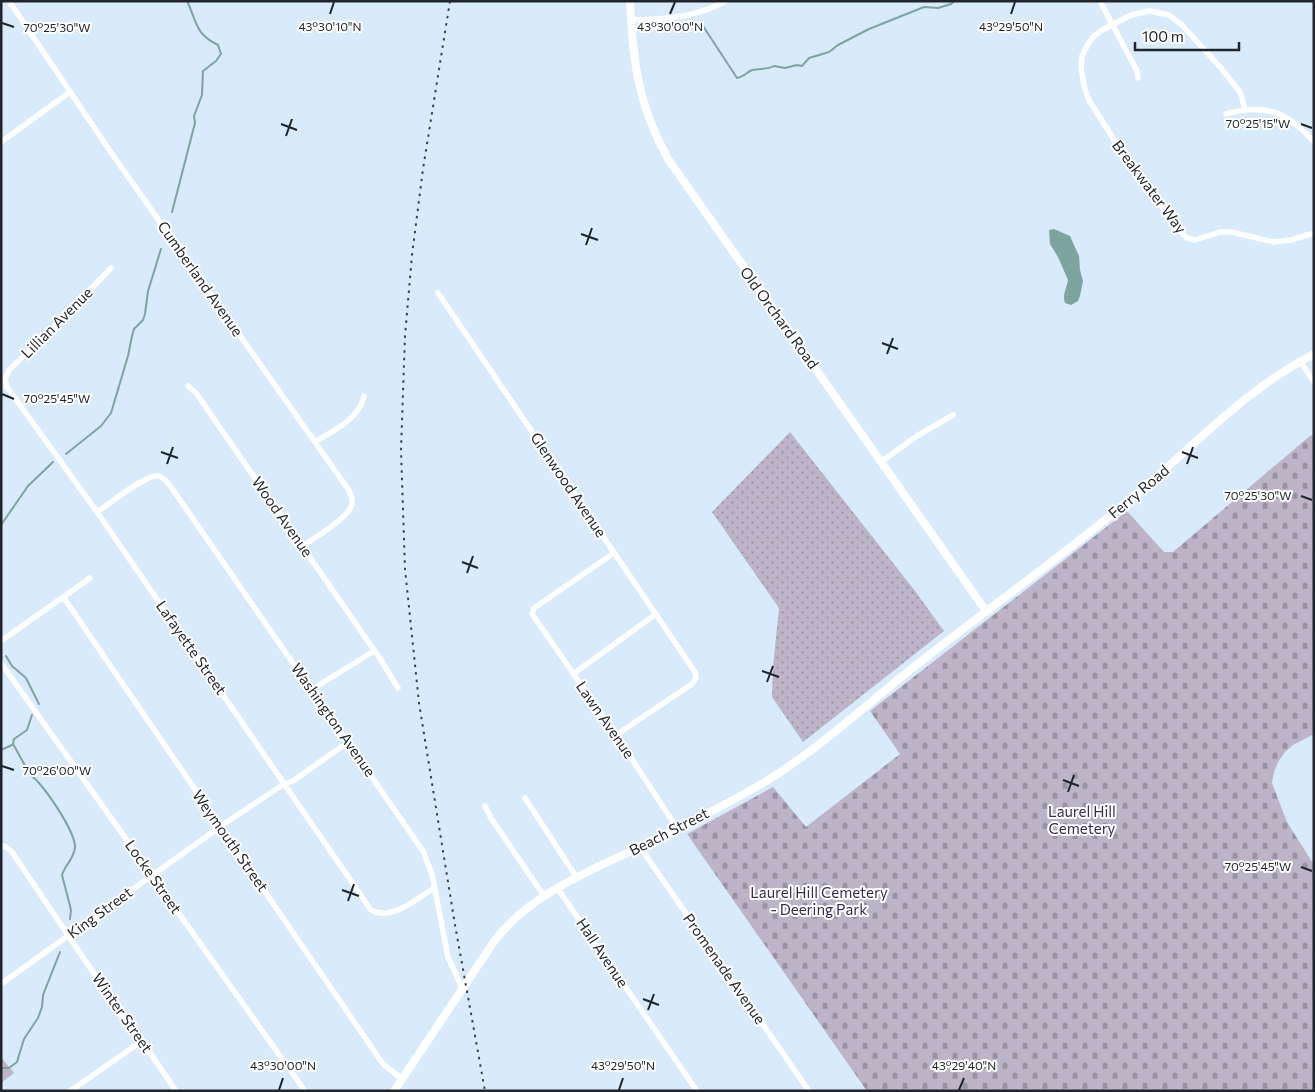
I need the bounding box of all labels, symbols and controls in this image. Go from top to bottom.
text: 43°30'10"N [298,19,362,33]
text: 43°30'00"N [637,19,703,33]
text: 43°29'50"N [979,19,1043,33]
text: 70°25'30"W [23,20,91,34]
scale bar [1135,20,1239,52]
text: 100 m [1142,27,1184,45]
text: 70°25'15"W [1226,116,1290,130]
street label: Breakwater Way [1109,136,1191,237]
street label: Cumberland Avenue [154,217,247,339]
street label: Old Orchard Road [737,263,823,372]
street label: Lillian Avenue [17,283,96,362]
text: 70°25'45"W [24,391,90,405]
street label: Glenwood Avenue [527,429,611,540]
street label: Ferry Road [1104,461,1172,522]
street label: Wood Avenue [249,473,317,560]
text: 70°25'30"W [1224,488,1292,502]
street label: Lafayette Street [153,597,231,698]
street label: Washington Avenue [288,659,380,780]
street label: Lawn Avenue [573,678,639,761]
text: 70°26'00"W [23,763,91,777]
street label: Weymouth Street [189,786,273,895]
park label: Laurel Hill Cemetery [1048,802,1116,837]
street label: Beach Street [626,803,711,859]
street label: Locke Street [122,836,186,917]
text: 70°25'45"W [1225,859,1291,873]
street label: King Street [63,883,135,942]
park label: Laurel Hill Cemetery - Deering Park [750,883,888,918]
street label: Promenade Avenue [680,910,770,1027]
street label: Hall Avenue [573,914,633,991]
street label: Winter Street [89,969,157,1056]
text: 43°30'00"N [250,1058,316,1072]
text: 43°29'50"N [591,1058,655,1072]
text: 43°29'40"N [932,1058,996,1072]

